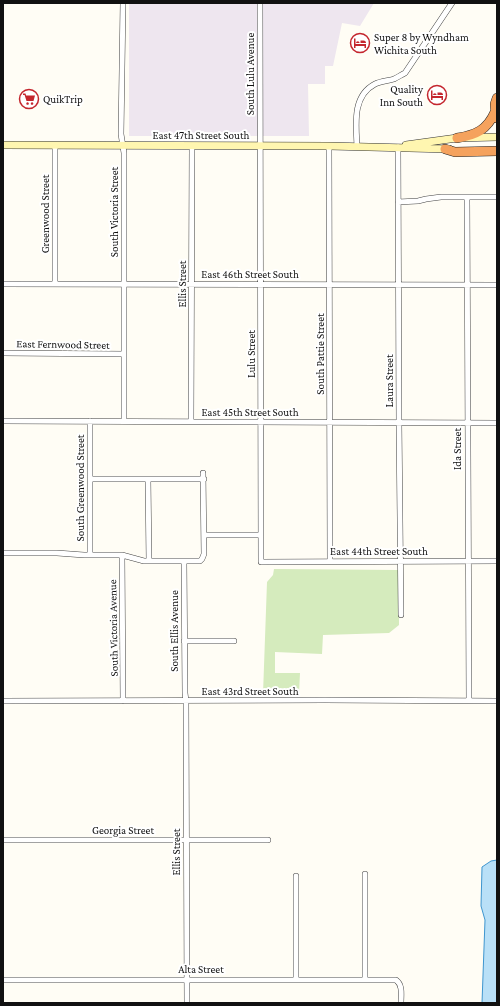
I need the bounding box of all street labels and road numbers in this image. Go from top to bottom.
street label: South Lulu Avenue [244,33,256,115]
street label: East 47th Street South [153,129,250,141]
street label: South Victoria Street [108,166,120,257]
street label: Greenwood Street [39,174,51,253]
street label: Ellis Street [176,260,188,307]
street label: East 46th Street South [201,268,299,280]
street label: South Pattie Street [314,313,326,395]
street label: Lulu Street [245,330,257,378]
street label: East Fernwood Street [16,337,110,351]
street label: Laura Street [383,354,395,408]
street label: East 45th Street South [201,406,299,418]
street label: Ida Street [451,428,463,470]
street label: South Greenwood Street [74,434,86,541]
street label: East 44th Street South [330,545,428,557]
street label: South Victoria Avenue [106,579,120,677]
street label: South Ellis Avenue [168,590,180,672]
street label: East 43rd Street South [201,685,299,697]
street label: Georgia Street [92,824,154,837]
street label: Ellis Street [170,828,182,875]
street label: Alta Street [178,963,224,975]

